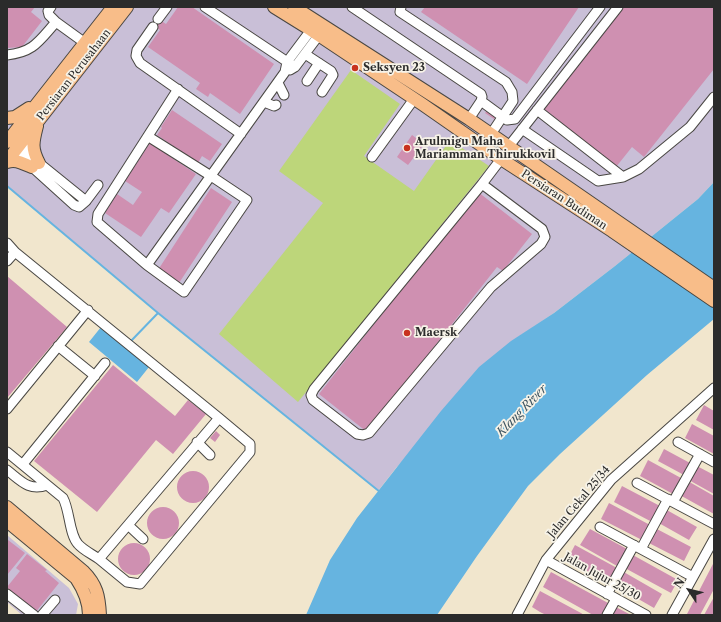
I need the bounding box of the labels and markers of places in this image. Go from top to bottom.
place label: Seksyen 23 [363,61,425,75]
marker: Seksyen 23 [350,63,360,73]
place label: Arulmigu Maha Mariamman Thirukkovil [415,135,555,161]
marker: Arulmigu Maha Mariamman Thirukkovil [402,143,412,153]
place label: Maersk [415,326,457,340]
marker: Maersk [402,328,412,338]

